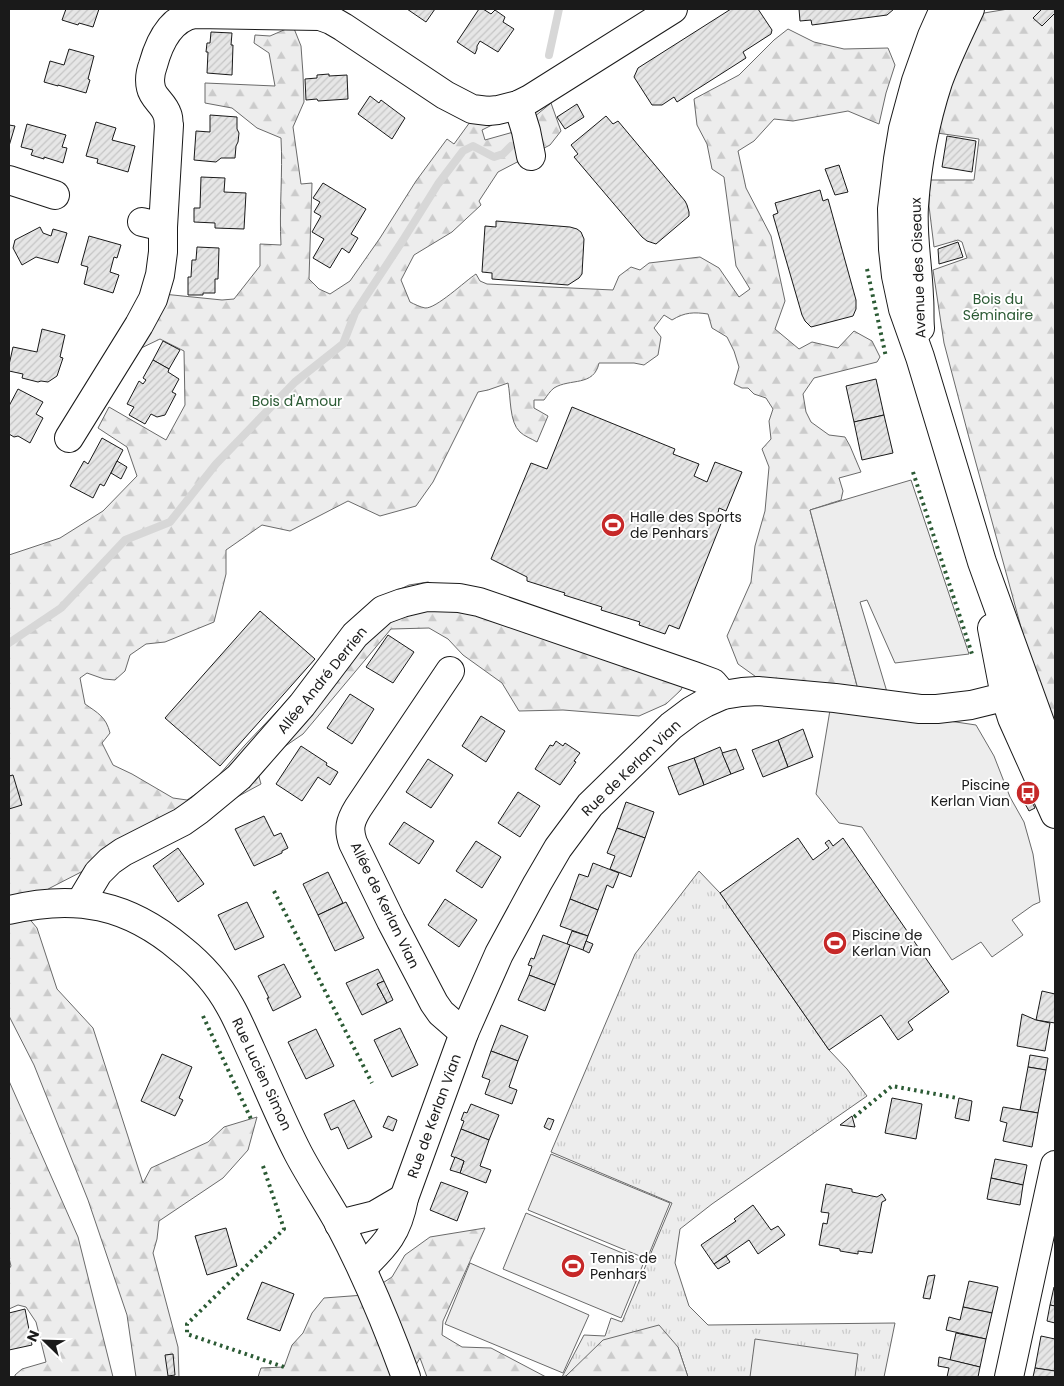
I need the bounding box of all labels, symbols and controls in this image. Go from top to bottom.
street label: Avenue des Oiseaux [906,197,930,339]
park label: Bois du Séminaire [963,289,1034,325]
park label: Bois d'Amour [252,391,342,411]
place label: Halle des Sports de Penhars [630,507,742,543]
sports icon: Halle des Sports de Penhars [600,512,626,538]
street label: Allée André Derrien [272,622,372,738]
street label: Rue de Kerlan Vian [577,715,685,821]
place label: Piscine Kerlan Vian [931,775,1010,811]
bus stop icon: Piscine Kerlan Vian [1015,780,1041,806]
street label: Allée de Kerlan Vian [346,838,424,972]
place label: Piscine de Kerlan Vian [852,925,931,961]
sports icon: Piscine de Kerlan Vian [822,930,848,956]
street label: Rue Lucien Simon [227,1014,297,1134]
street label: Rue de Kerlan Vian [402,1051,466,1181]
place label: Tennis de Penhars [590,1248,657,1284]
sports icon: Tennis de Penhars [560,1253,586,1279]
north arrow [20,1316,70,1366]
text: N [22,1327,44,1345]

